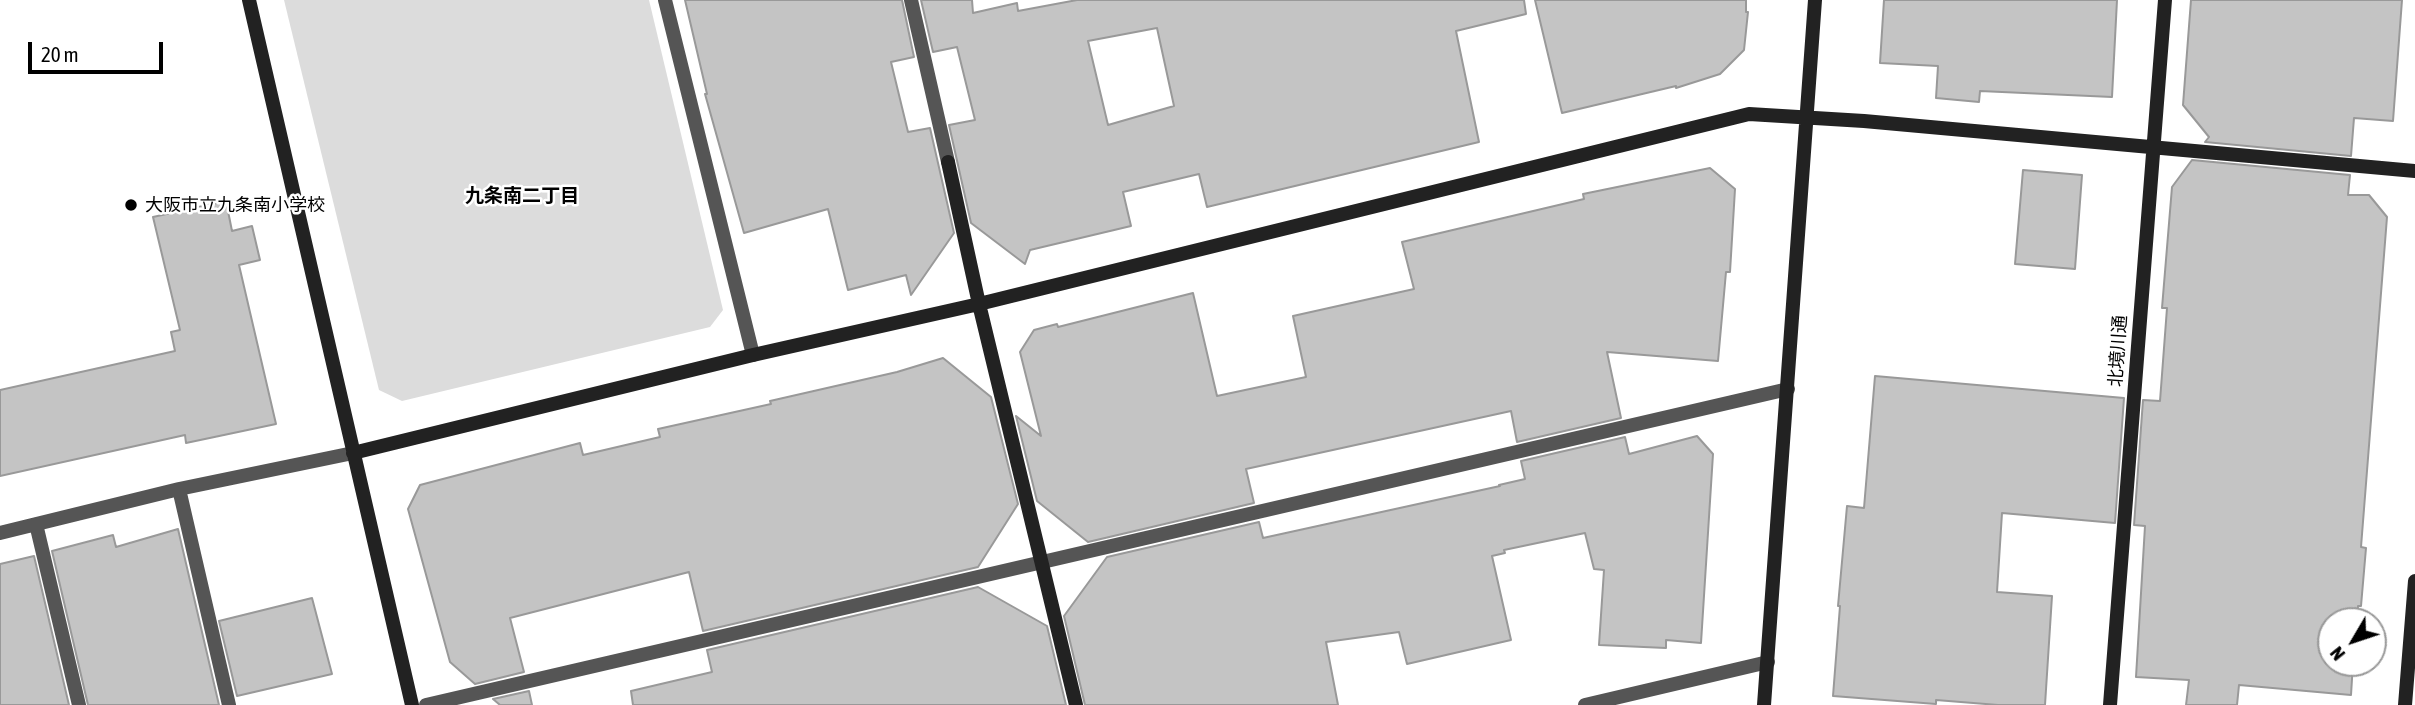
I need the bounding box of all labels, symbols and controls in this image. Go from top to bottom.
scale bar [32,28,166,72]
text: 20 m [41,42,79,66]
district label: 九条南二丁目 [465,185,579,207]
place label: 大阪市立九条南小学校 [145,194,325,216]
marker: 大阪市立九条南小学校 [123,197,139,213]
street label: 北境川通 [2105,314,2131,388]
north arrow [2317,607,2387,677]
text: N [2325,643,2349,665]

